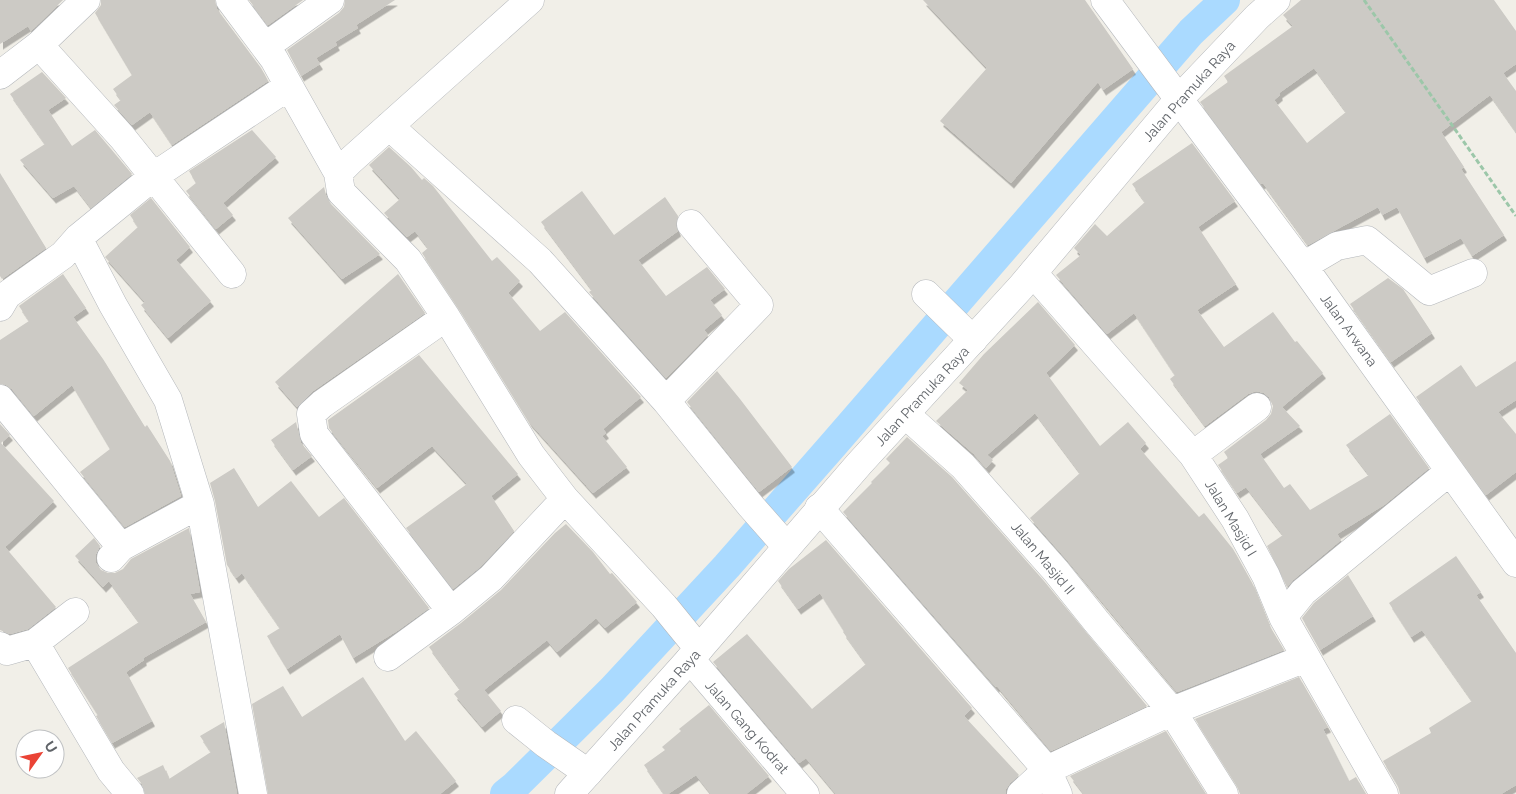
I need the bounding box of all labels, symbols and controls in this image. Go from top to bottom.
street label: Jalan Pramuka Raya [1140,37,1238,145]
street label: Jalan Arwana [1317,291,1381,369]
street label: Jalan Pramuka Raya [872,343,972,449]
street label: Jalan Masjid I [1202,477,1260,559]
street label: Jalan Masjid II [1008,519,1078,597]
street label: Jalan Pramuka Raya [605,646,703,754]
street label: Jalan Gang Kodrat [702,677,792,777]
north arrow [15,729,65,779]
text: U [41,738,60,756]

